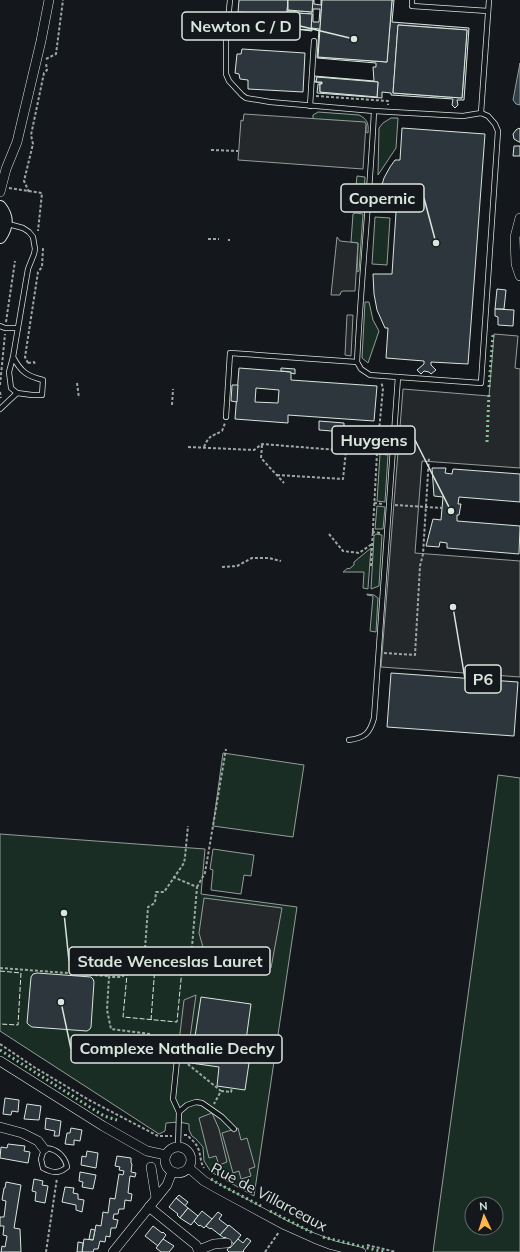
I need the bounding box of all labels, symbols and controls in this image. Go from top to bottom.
callout: Newton C / D [182,12,300,40]
text: Newton C / D [190,16,292,36]
callout: Copernic [341,184,424,212]
text: Copernic [349,188,415,208]
callout: Huygens [332,426,415,454]
text: Huygens [341,430,407,450]
callout: P6 [465,665,501,693]
text: P6 [473,669,494,689]
callout: Stade Wenceslas Lauret [69,947,270,975]
text: Stade Wenceslas Lauret [77,951,263,971]
callout: Complexe Nathalie Dechy [71,1035,282,1063]
text: Complexe Nathalie Dechy [79,1038,275,1058]
street label: Rue de Villarceaux [208,1158,331,1235]
north arrow [464,1196,504,1236]
text: N [479,1199,488,1213]

